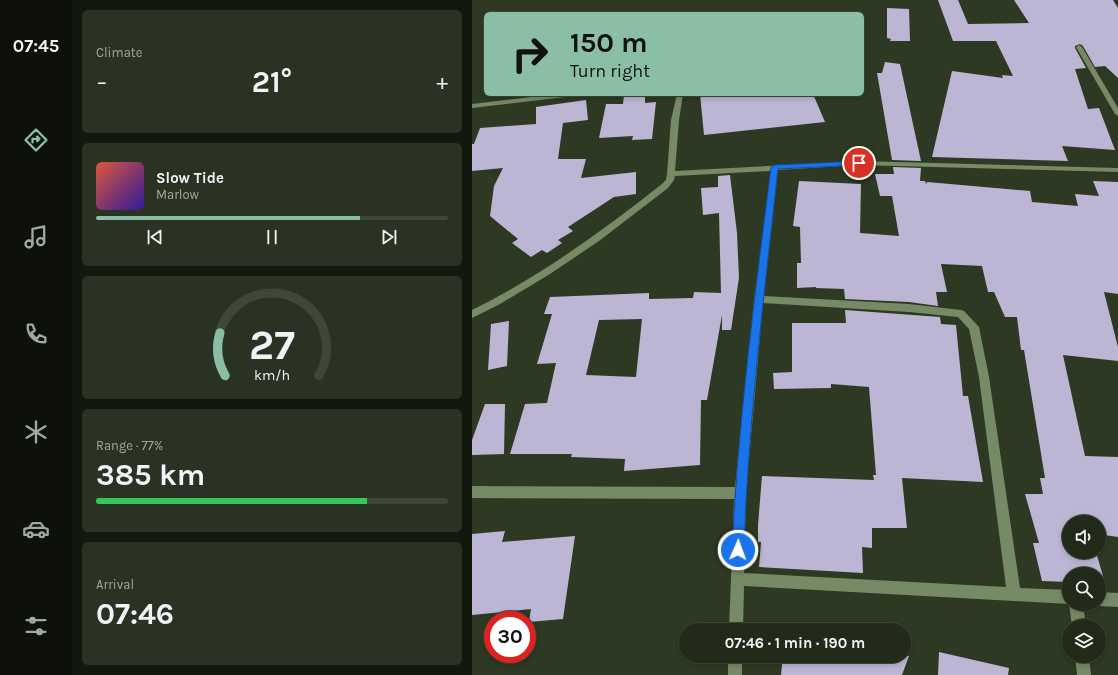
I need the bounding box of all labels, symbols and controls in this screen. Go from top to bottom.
text: 150 m [570,26,648,59]
icon: right [504,28,556,80]
text: 07:45 [13,35,59,57]
text: Climate [96,45,142,60]
text: Turn right [570,60,650,82]
text: 21° [252,64,292,100]
text: − [96,69,108,95]
text: + [436,69,448,95]
icon: directions [22,126,50,154]
pin [842,146,876,180]
icon: arrive [848,152,870,174]
text: Slow Tide [156,169,224,187]
text: Marlow [156,187,199,202]
icon: music [22,223,50,251]
icon: previous [144,226,166,248]
icon: pause [261,226,283,248]
icon: next [378,226,400,248]
icon: phone [22,320,50,348]
text: 27 [249,320,295,368]
text: km/h [254,366,290,383]
icon: climate [22,418,50,446]
text: Range · 77% [96,438,163,453]
text: 385 km [96,457,205,493]
icon: car [22,515,50,543]
map controls [1062,515,1106,663]
button: sound [1062,515,1106,559]
position arrow [717,529,759,571]
button: search [1062,567,1106,611]
text: Arrival [96,577,134,592]
text: 07:46 [96,596,174,632]
speed limit sign: 30 [484,611,536,663]
icon: filters [22,612,50,640]
button: layers [1062,619,1106,663]
text: 07:46 · 1 min · 190 m [725,634,865,652]

